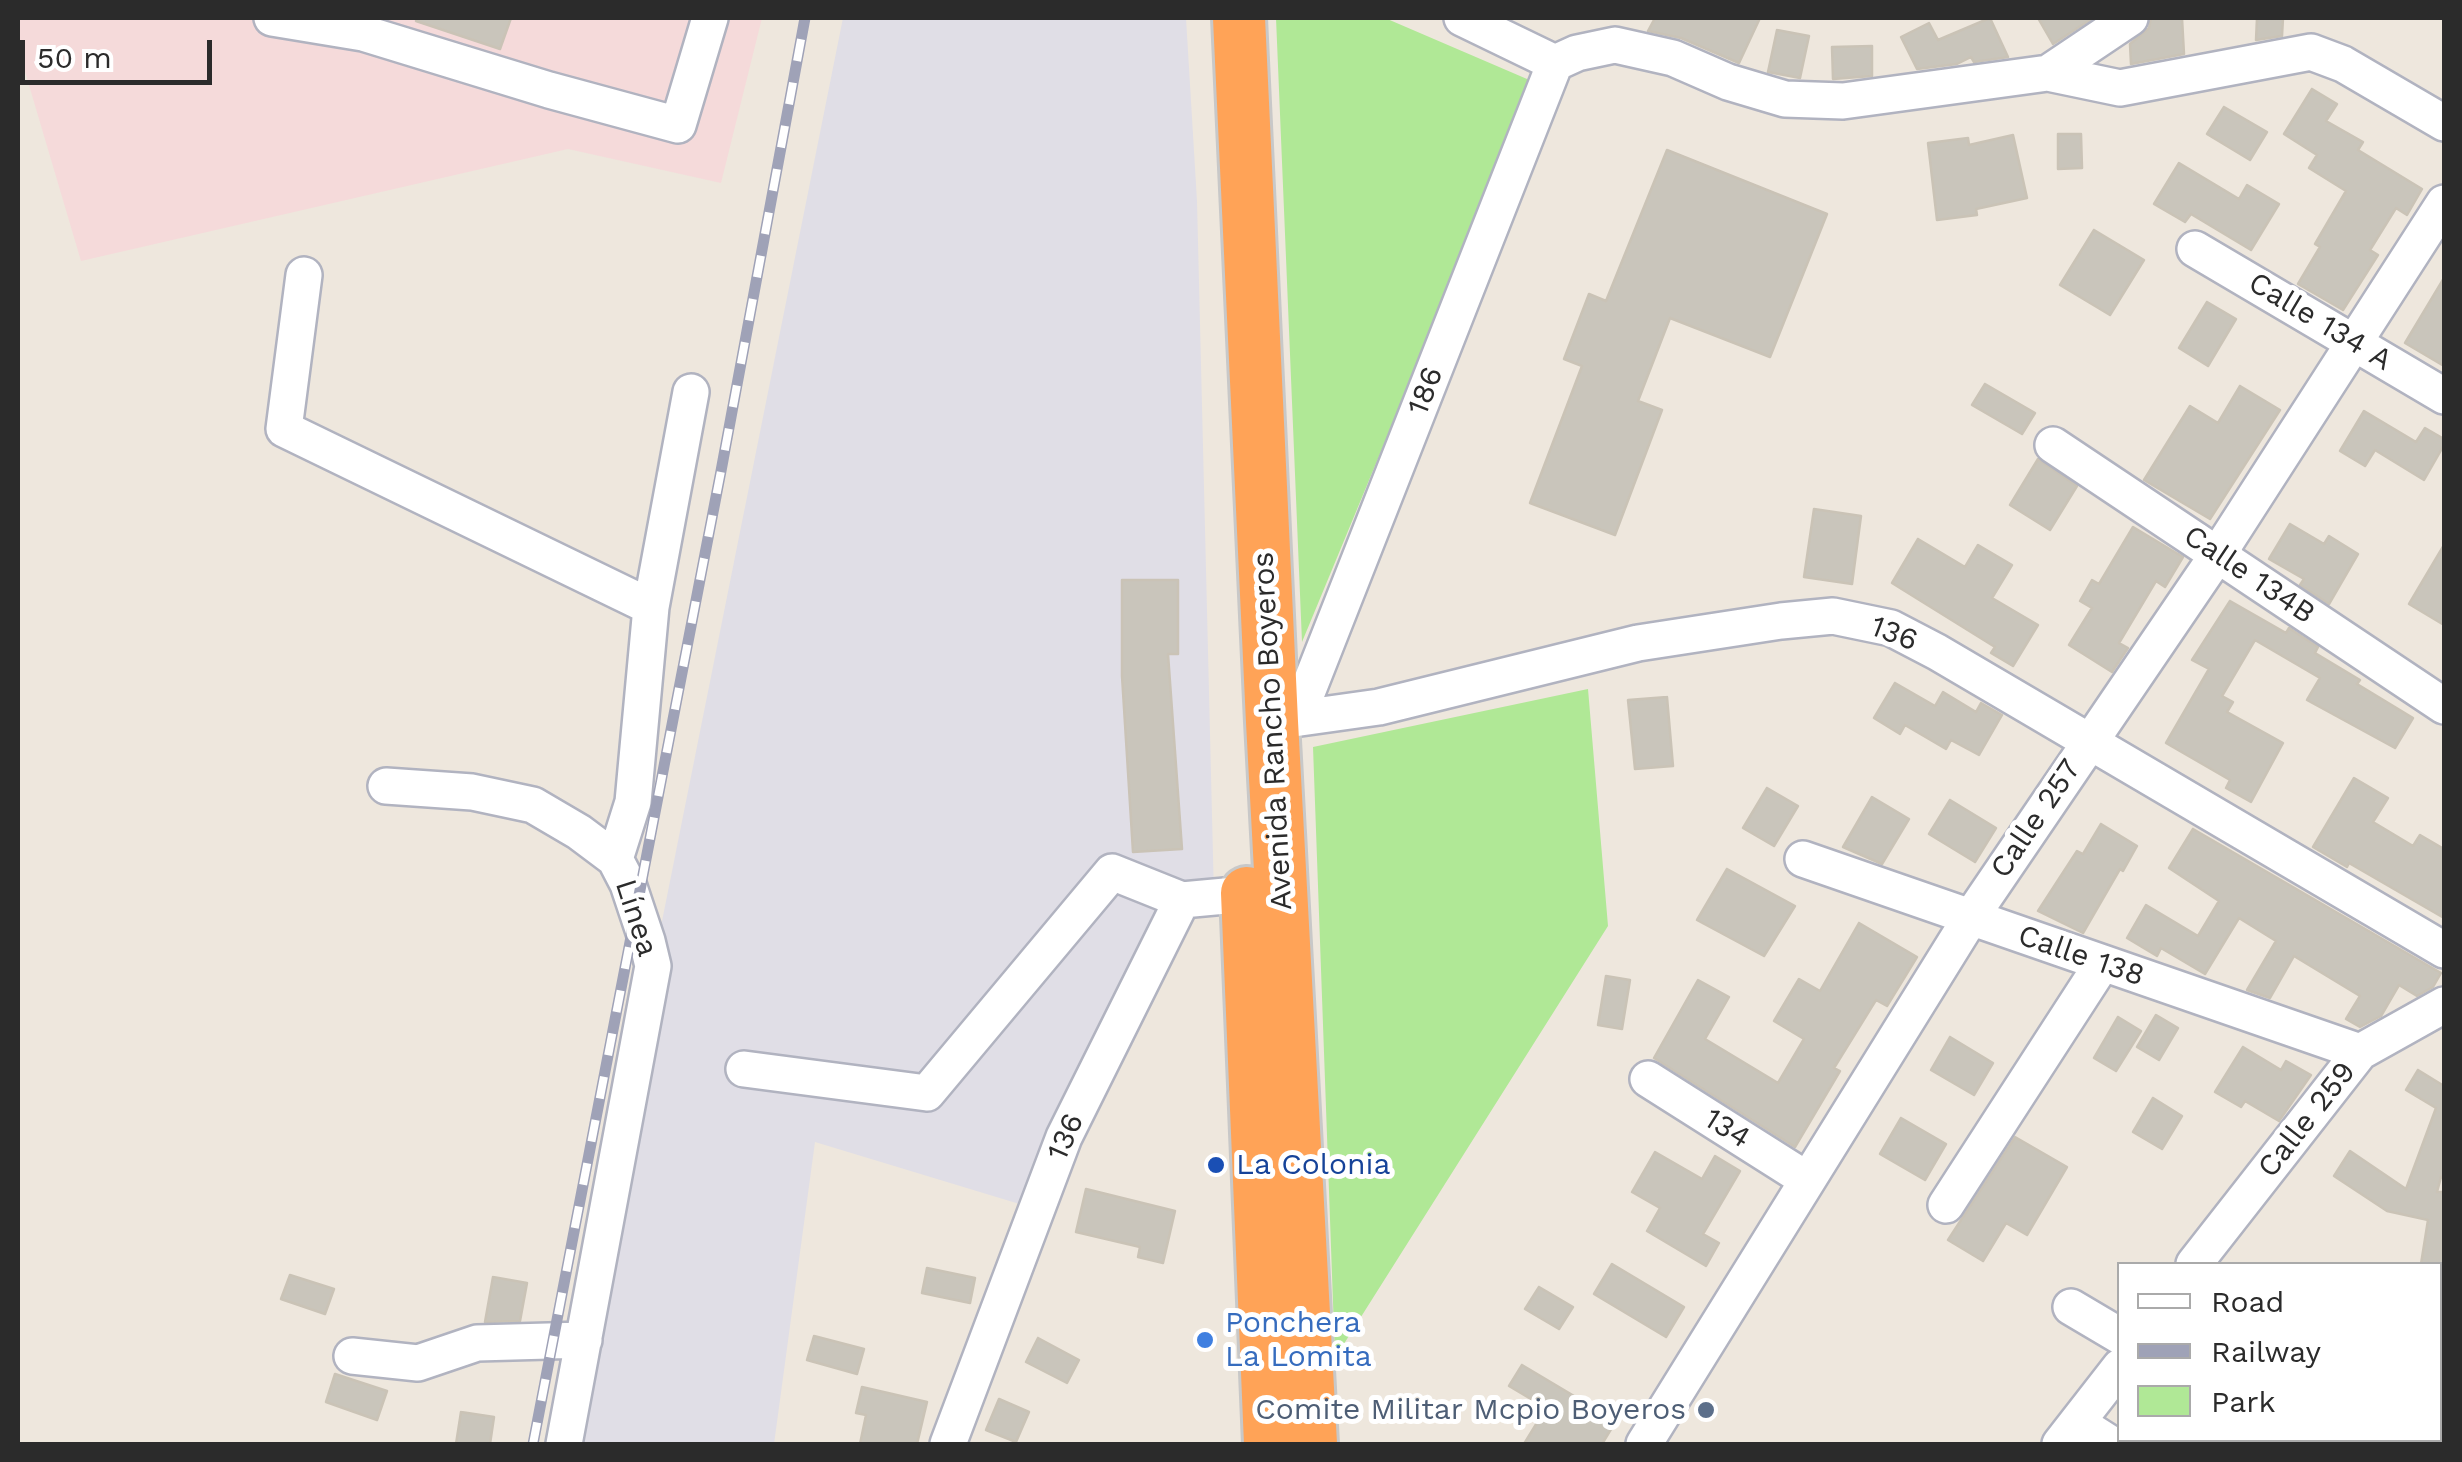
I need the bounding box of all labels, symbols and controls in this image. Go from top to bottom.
scale bar [25,20,218,82]
text: 50 m [37,40,112,75]
street label: Calle 134 A [2242,265,2398,379]
street label: 186 [1401,362,1451,420]
street label: Calle 134B [2177,518,2321,632]
street label: Avenida Rancho Boyeros [1246,551,1300,911]
street label: 136 [1865,609,1923,659]
street label: Calle 257 [1983,753,2089,885]
street label: Línea [607,875,665,961]
street label: Calle 138 [2013,918,2149,994]
street label: Calle 259 [2251,1055,2363,1185]
street label: 134 [1697,1101,1757,1157]
street label: 136 [1040,1108,1092,1166]
place label: La Colonia [1236,1147,1390,1183]
marker: La Colonia [1205,1154,1227,1176]
legend [2117,1262,2442,1442]
text: Road [2211,1284,2284,1319]
place label: Ponchera La Lomita [1225,1305,1372,1376]
marker: Ponchera La Lomita [1194,1329,1216,1351]
text: Railway [2211,1334,2321,1369]
text: Park [2211,1384,2276,1419]
place label: Comite Militar Mcpio Boyeros [1255,1392,1686,1428]
marker: Comite Militar Mcpio Boyeros [1695,1399,1717,1421]

